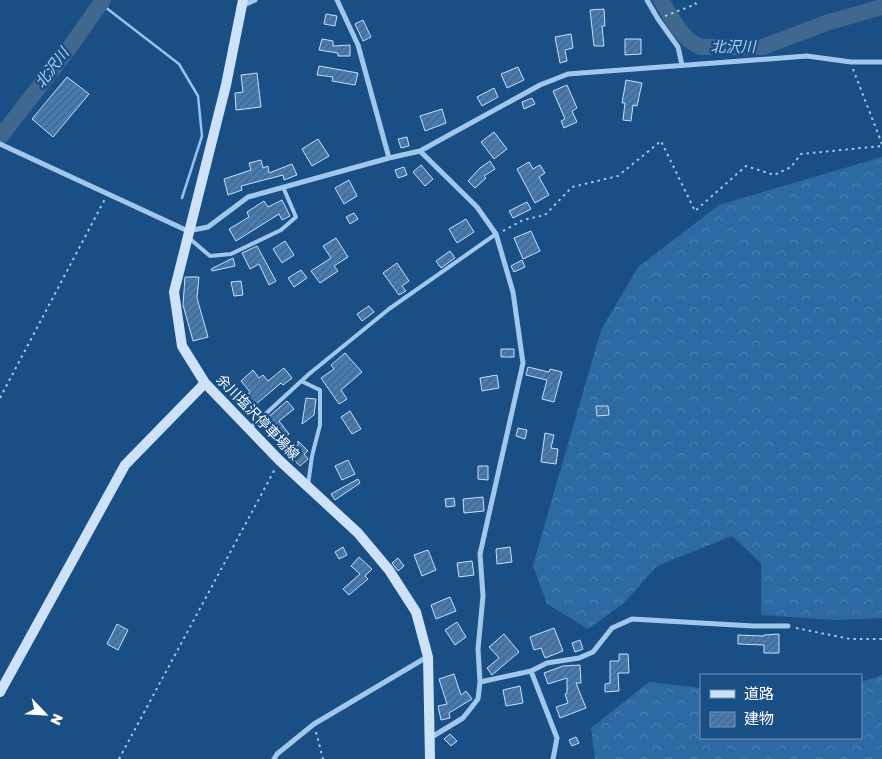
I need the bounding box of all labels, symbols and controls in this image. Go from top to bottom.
water label: 北沢川 [710,37,757,55]
water label: 北沢川 [30,42,73,91]
street label: 余川塩沢停車場線 [213,370,303,463]
legend [700,674,862,739]
text: 道路 [744,684,774,702]
north arrow [20,689,70,739]
text: 建物 [744,709,774,727]
text: N [47,711,67,728]

